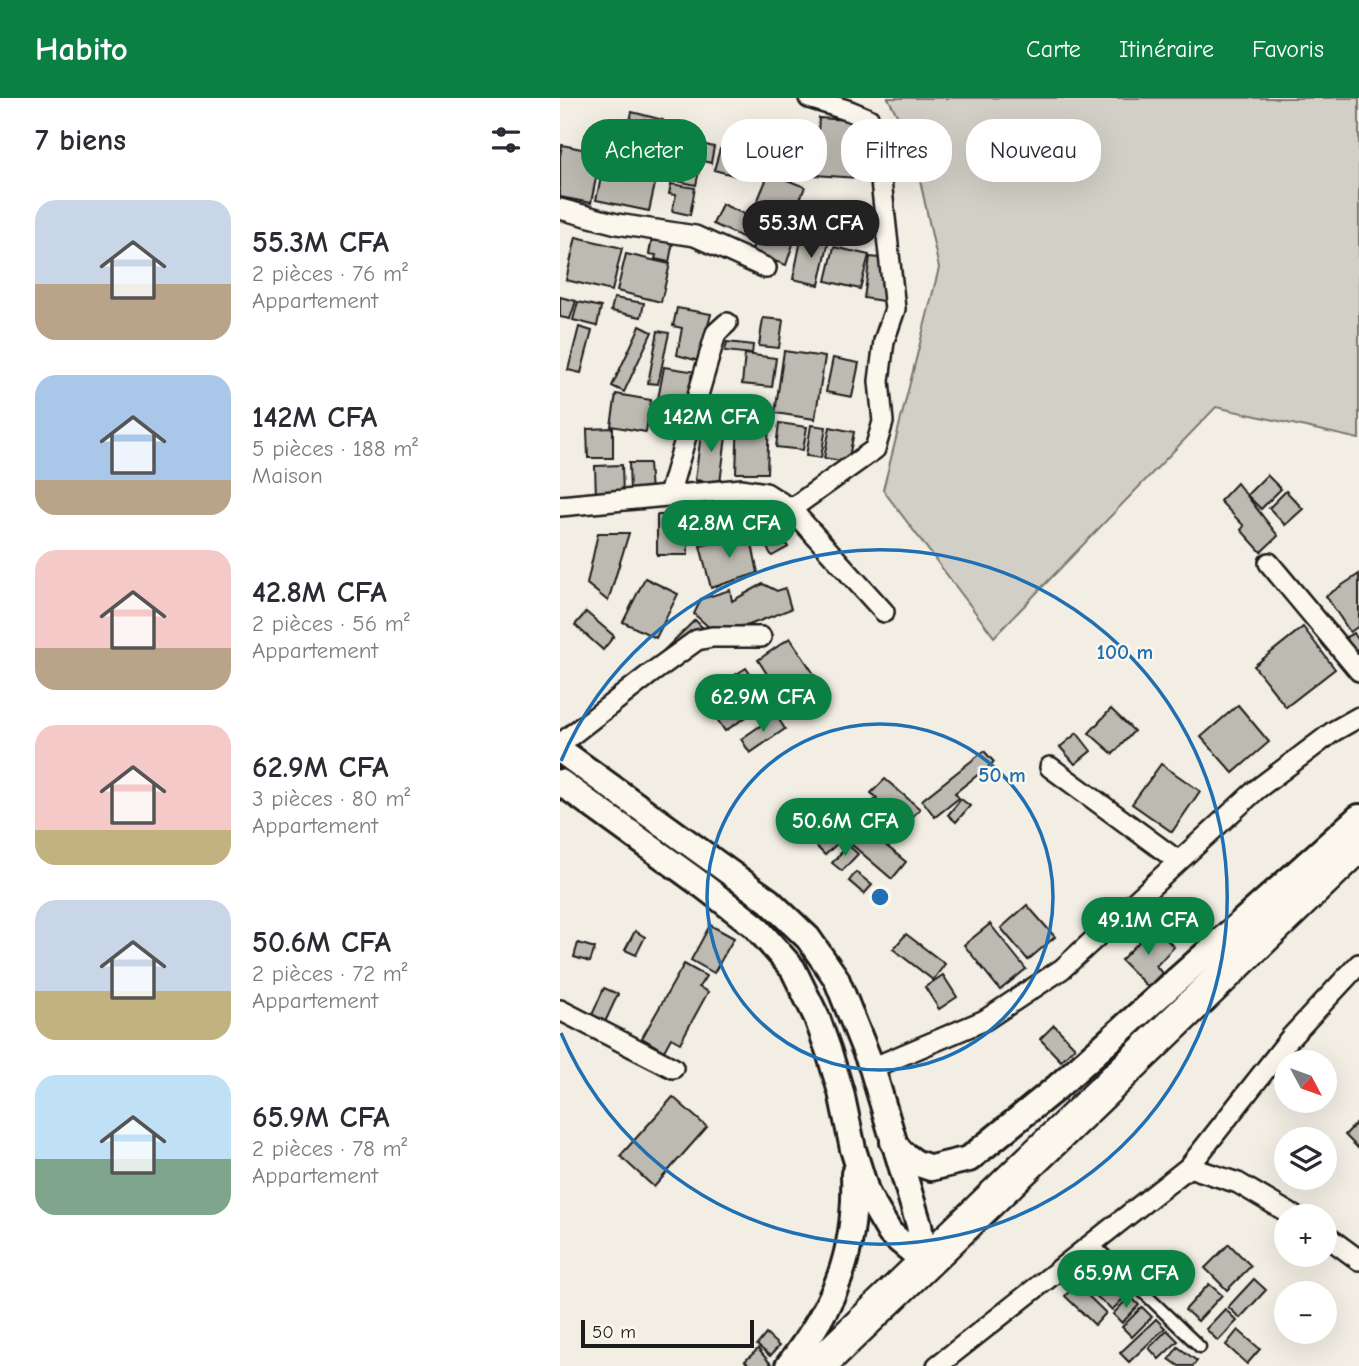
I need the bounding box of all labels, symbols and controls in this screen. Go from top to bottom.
text: Habito [35,30,128,68]
text: Carte [1026,35,1081,63]
text: Itinéraire [1119,35,1214,63]
text: Favoris [1252,35,1324,63]
chip: Acheter [581,119,707,182]
chip: Louer [721,119,827,182]
chip: Filtres [841,119,952,182]
chip: Nouveau [966,119,1101,182]
icon: filters [487,121,525,159]
text: 7 biens [35,123,126,158]
pin: 55.3M CFA [731,200,891,260]
text: 55.3M CFA [758,209,864,236]
text: 55.3M CFA [252,225,389,260]
icon: home [91,228,175,312]
text: 2 pièces · 76 m² [252,260,408,287]
text: Appartement [252,287,378,314]
pin: 142M CFA [639,394,783,454]
text: 142M CFA [252,400,377,435]
icon: home [91,403,175,487]
text: 142M CFA [663,403,759,430]
text: 5 pièces · 188 m² [252,435,418,462]
text: Maison [252,462,323,489]
pin: 42.8M CFA [649,500,809,560]
text: 42.8M CFA [677,509,781,536]
text: 42.8M CFA [252,575,387,610]
icon: home [91,578,175,662]
text: 2 pièces · 56 m² [252,610,410,637]
text: Appartement [252,637,378,664]
text: 100 m [1097,640,1153,664]
pin: 62.9M CFA [683,674,843,734]
text: 62.9M CFA [711,683,815,710]
text: 62.9M CFA [252,750,389,785]
icon: home [91,753,175,837]
text: 50 m [978,763,1026,787]
text: 3 pièces · 80 m² [252,785,410,812]
pin: 50.6M CFA [765,798,925,858]
text: 50.6M CFA [792,807,898,834]
text: Appartement [252,812,378,839]
centre of rings [868,885,892,909]
pin: 49.1M CFA [1068,898,1228,957]
text: 49.1M CFA [1097,906,1199,933]
text: 50.6M CFA [252,925,391,960]
icon: home [91,928,175,1012]
text: 2 pièces · 72 m² [252,960,408,987]
text: Appartement [252,987,378,1014]
north arrow [1274,1050,1337,1113]
map controls [1274,1050,1337,1344]
text: 65.9M CFA [252,1100,390,1135]
icon: home [91,1103,175,1187]
button: layers [1274,1127,1337,1190]
text: 2 pièces · 78 m² [252,1135,407,1162]
text: Appartement [252,1162,378,1189]
button: + [1274,1204,1337,1267]
pin: 65.9M CFA [1046,1250,1206,1310]
text: 65.9M CFA [1073,1259,1179,1286]
button: − [1274,1281,1337,1344]
scale bar [581,1317,754,1349]
text: 50 m [592,1321,636,1343]

